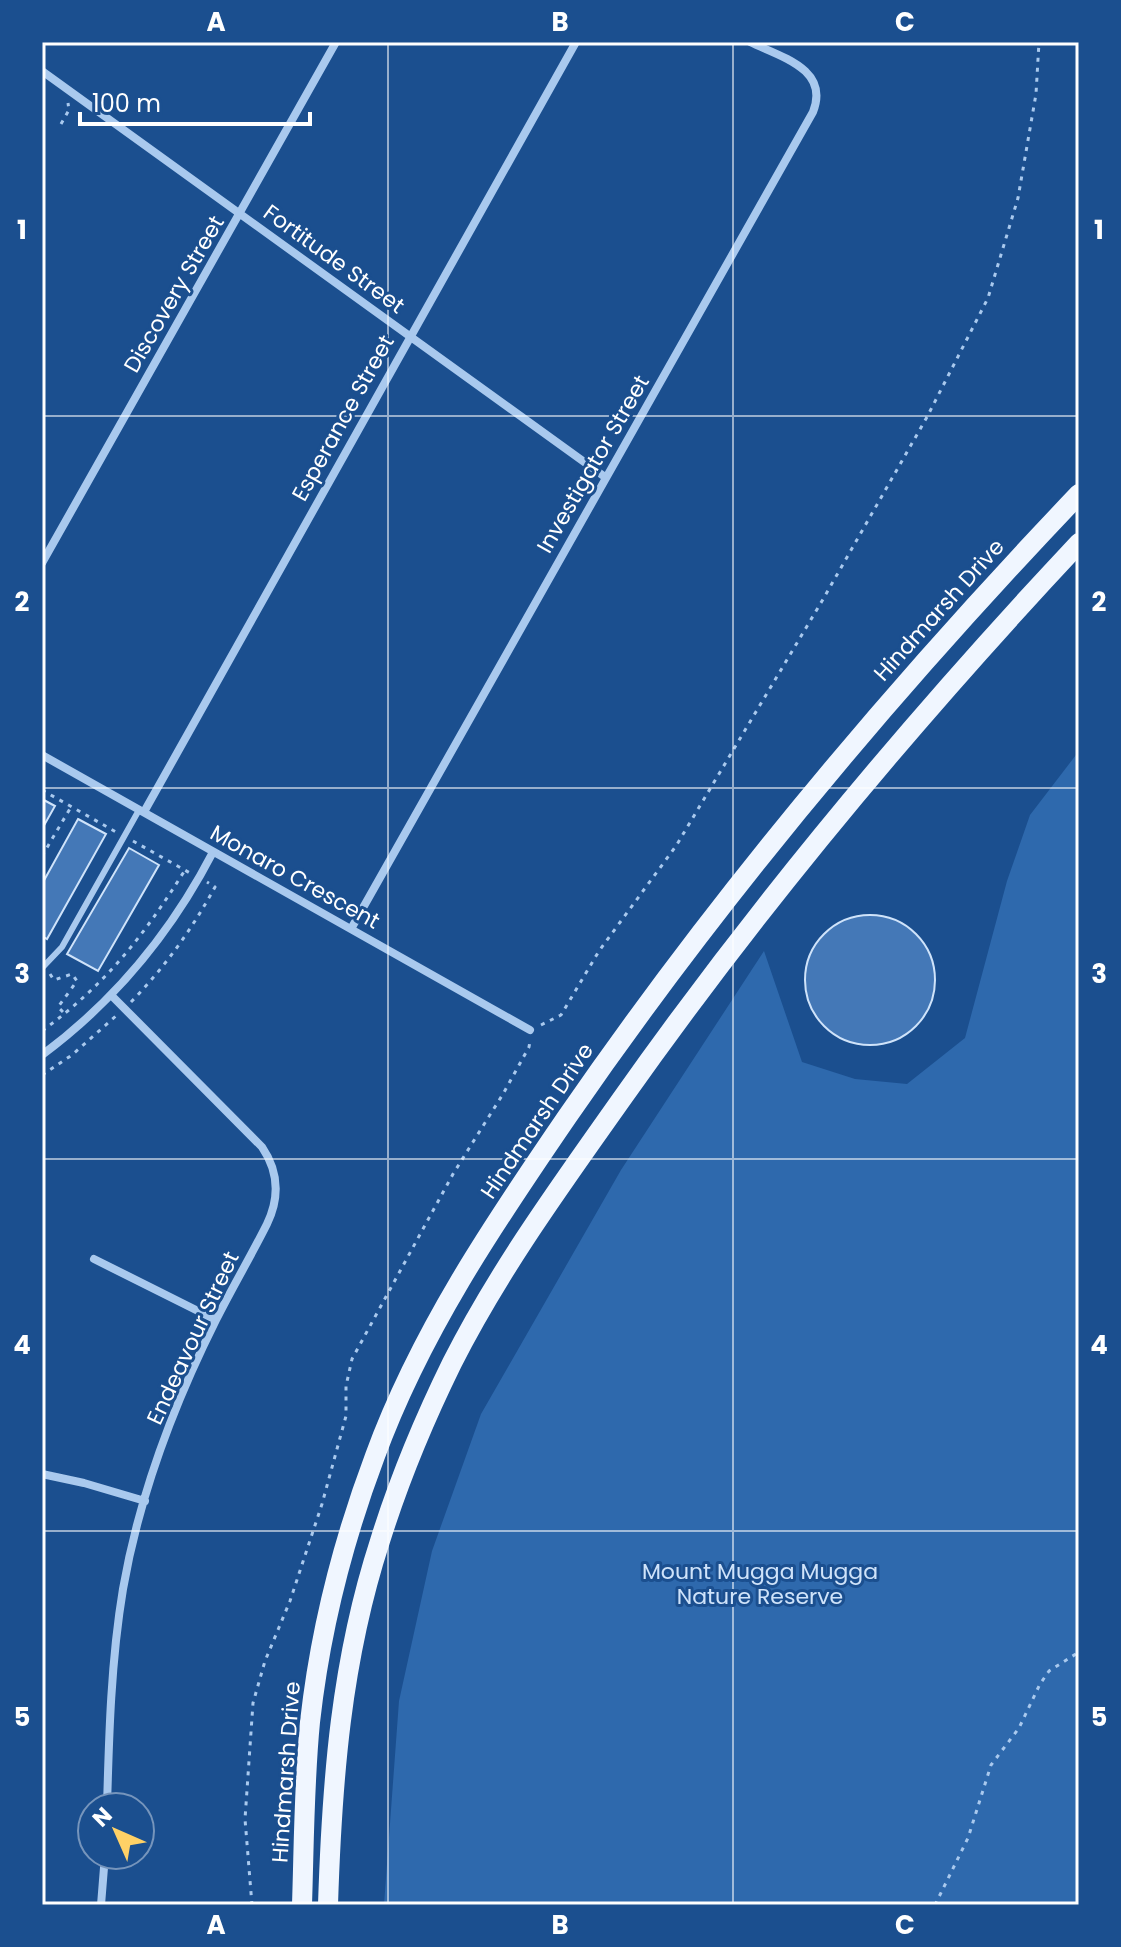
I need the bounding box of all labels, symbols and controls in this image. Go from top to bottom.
text: A [206,4,226,40]
text: B [551,4,569,40]
text: C [895,4,915,40]
scale bar [80,76,310,126]
text: 100 m [92,87,161,120]
street label: Fortitude Street [257,197,411,321]
street label: Discovery Street [116,210,232,378]
text: 1 [17,212,27,248]
text: 1 [1094,212,1104,248]
street label: Esperance Street [284,329,402,507]
street label: Investigator Street [529,369,657,559]
street label: Hindmarsh Drive [867,532,1011,688]
text: 2 [15,584,30,620]
text: 2 [1092,584,1107,620]
street label: Monaro Crescent [205,818,385,936]
text: 3 [14,956,30,992]
text: 3 [1091,956,1107,992]
street label: Hindmarsh Drive [473,1037,601,1205]
street label: Endeavour Street [139,1246,247,1430]
text: 4 [13,1327,31,1363]
text: 4 [1090,1327,1108,1363]
park label: Mount Mugga Mugga Nature Reserve [642,1556,878,1612]
street label: Hindmarsh Drive [264,1680,308,1864]
text: 5 [14,1699,30,1735]
text: 5 [1091,1699,1107,1735]
north arrow [76,1791,156,1871]
text: N [85,1800,119,1834]
text: A [206,1907,226,1943]
text: B [551,1907,569,1943]
text: C [895,1907,915,1943]

